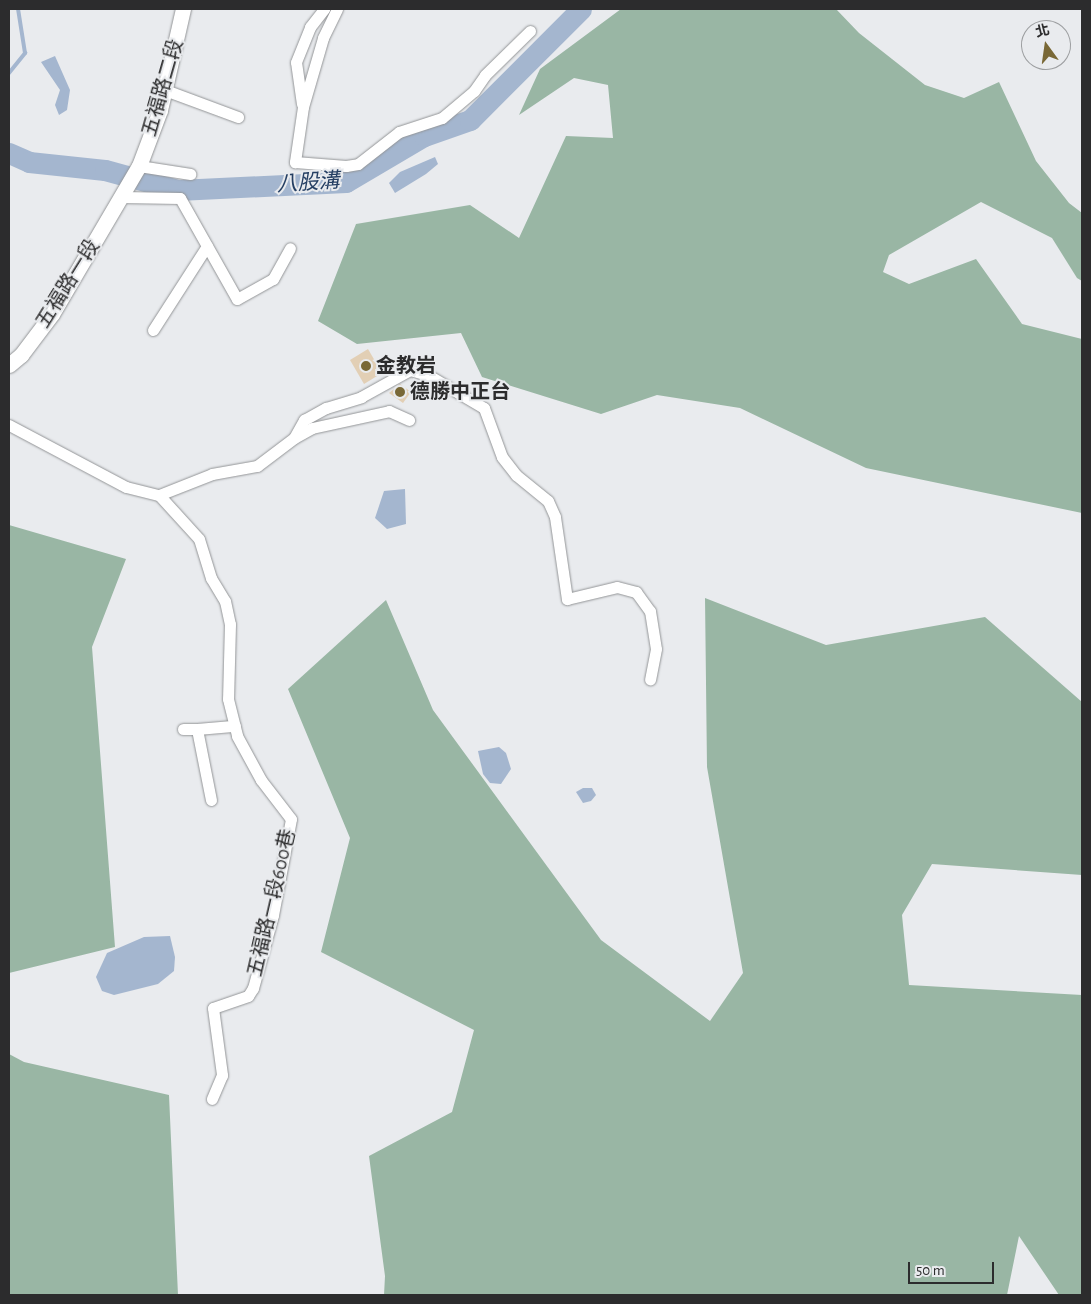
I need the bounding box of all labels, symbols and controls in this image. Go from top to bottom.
north arrow [1021,20,1071,70]
text: 北 [1034,23,1051,40]
street label: 五福路二段 [138,37,188,139]
water label: 八股溝 [276,168,340,198]
street label: 五福路一段 [31,235,105,333]
place label: 金教岩 [376,354,436,378]
marker: 金教岩 [360,360,372,372]
place label: 德勝中正台 [410,380,510,404]
marker: 德勝中正台 [394,386,406,398]
street label: 五福路一段600巷 [243,827,301,979]
scale bar [911,1252,997,1284]
text: 50 m [916,1263,945,1278]

